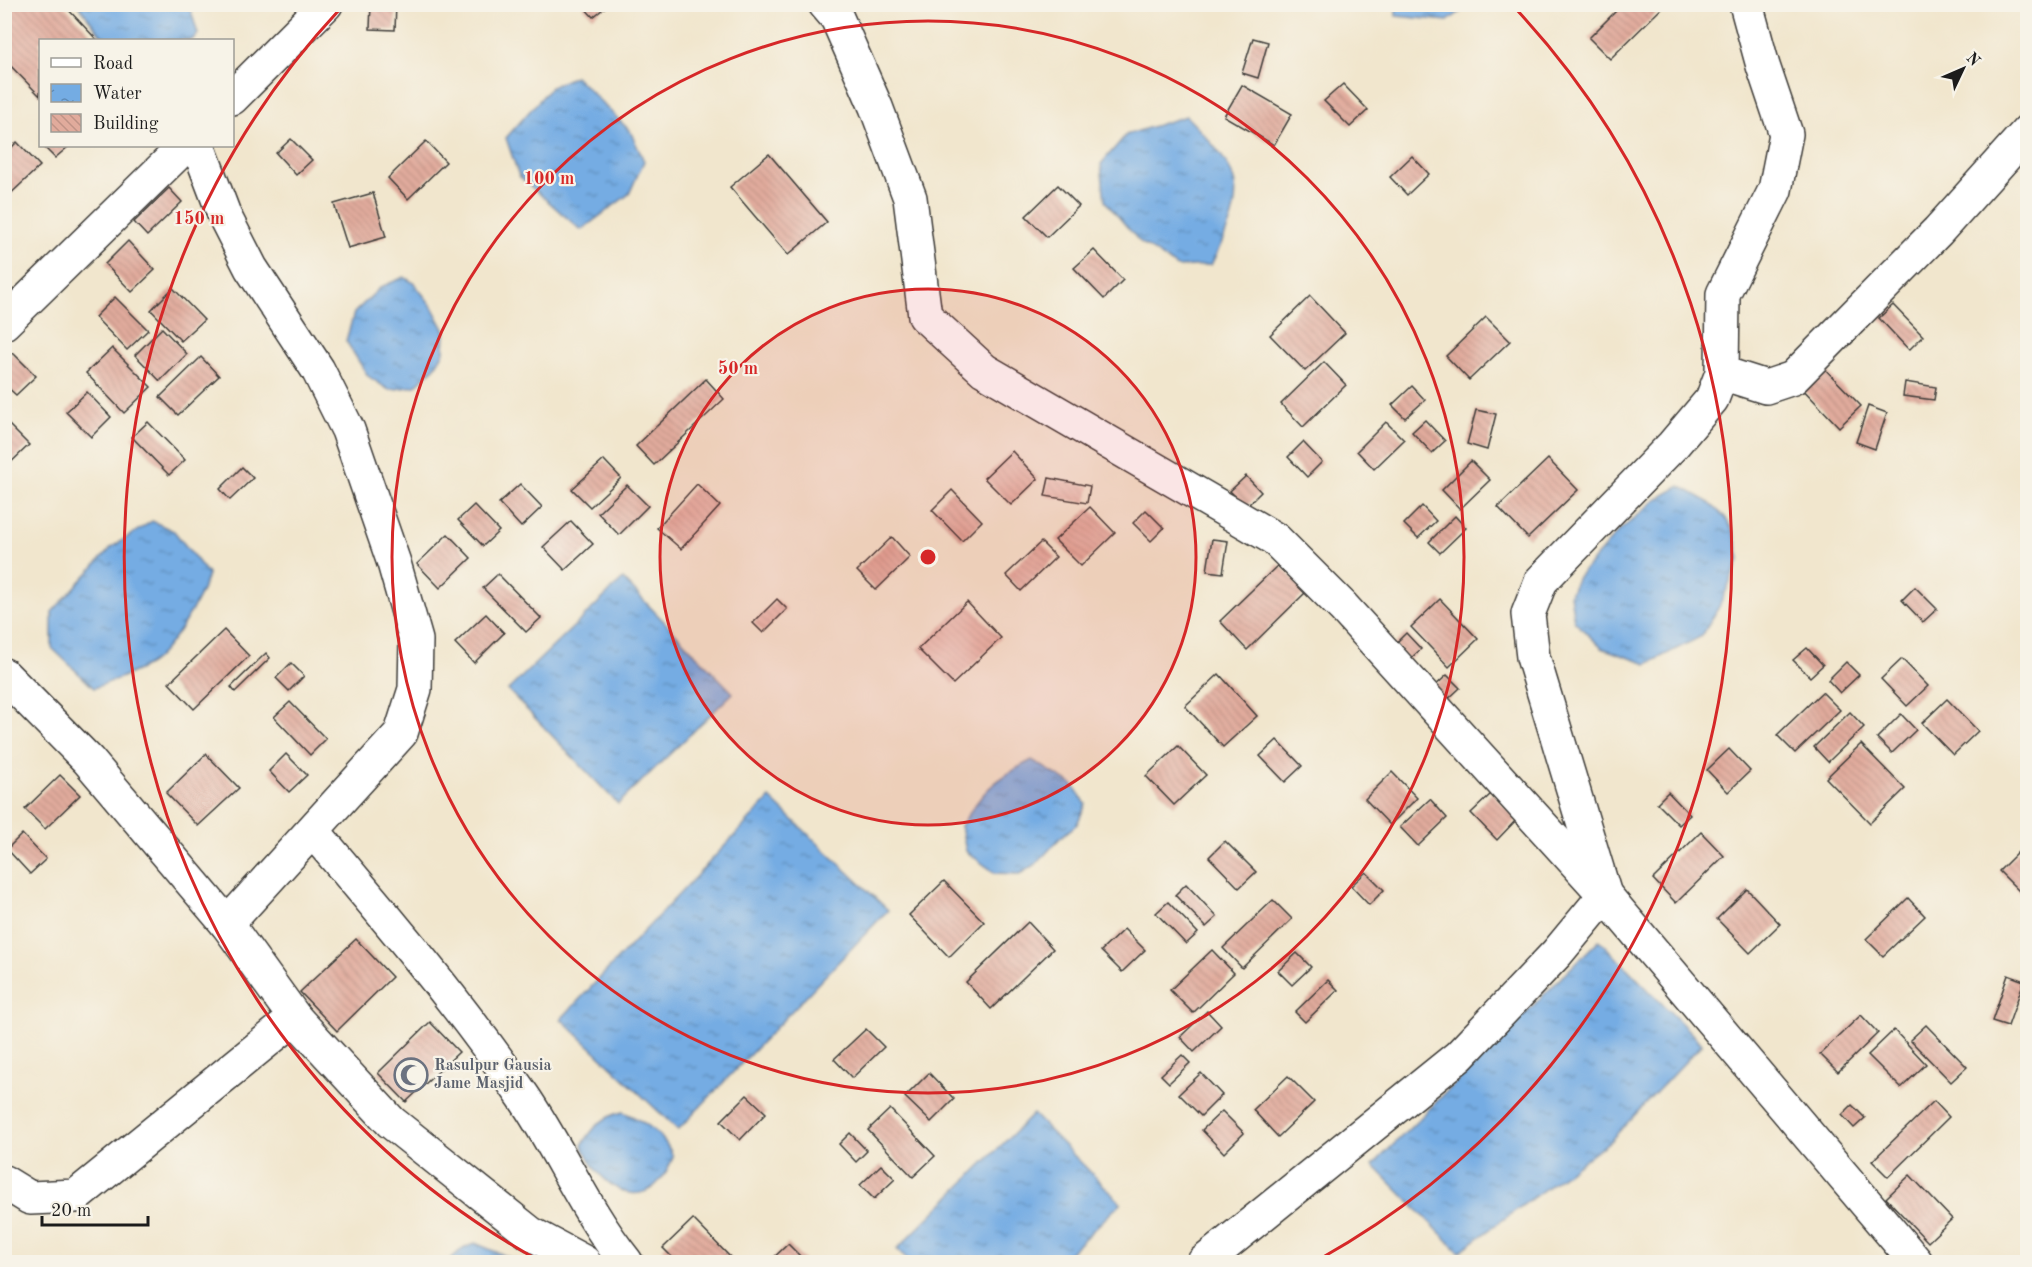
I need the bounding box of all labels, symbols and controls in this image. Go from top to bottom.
legend [39,39,234,147]
north arrow [1933,39,1993,99]
text: N [1962,50,1983,70]
text: Road [93,55,133,73]
text: Water [93,85,142,103]
text: Building [93,115,159,133]
text: 100 m [524,170,574,188]
text: 150 m [174,210,224,228]
text: 50 m [718,360,758,378]
centre of rings [918,547,938,567]
mosque icon: Rasulpur Gausia Jame Masjid [393,1057,429,1093]
place label: Rasulpur Gausia Jame Masjid [434,1058,552,1092]
scale bar [42,1189,148,1227]
text: 20 m [51,1202,91,1220]

